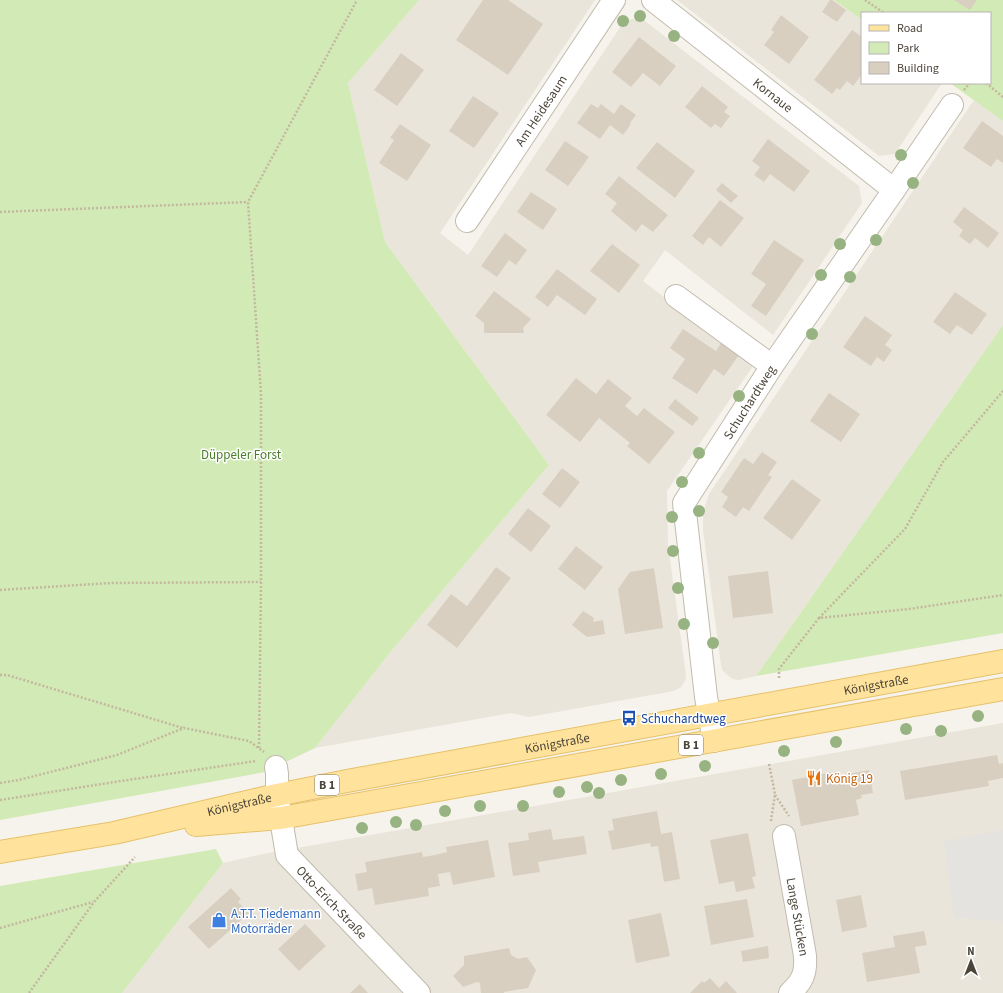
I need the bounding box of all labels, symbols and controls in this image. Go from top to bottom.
legend [861,12,991,84]
text: Road [897,20,923,37]
text: Park [897,40,919,57]
text: Building [897,60,939,77]
street label: Am Heidesaum [511,72,572,150]
street label: Kornaue [749,74,796,117]
street label: Schuchardtweg [719,362,780,443]
park label: Düppeler Forst [201,446,282,464]
street label: Königstraße [842,670,910,700]
bus stop icon: Schuchardtweg [620,709,638,727]
place label: Schuchardtweg [641,710,726,728]
street label: Königstraße [523,729,591,758]
road number: B 1 [679,735,703,755]
restaurant icon: König 19 [805,769,823,787]
place label: König 19 [826,770,873,788]
road number: B 1 [315,775,339,795]
street label: Königstraße [205,789,273,821]
street label: Otto-Erich-Straße [292,862,371,943]
street label: Lange Stücken [781,876,813,958]
place label: A.T.T. Tiedemann Motorräder [231,905,321,938]
shop icon: A.T.T. Tiedemann Motorräder [210,911,228,929]
north arrow [951,941,991,981]
text: N [967,944,975,959]

